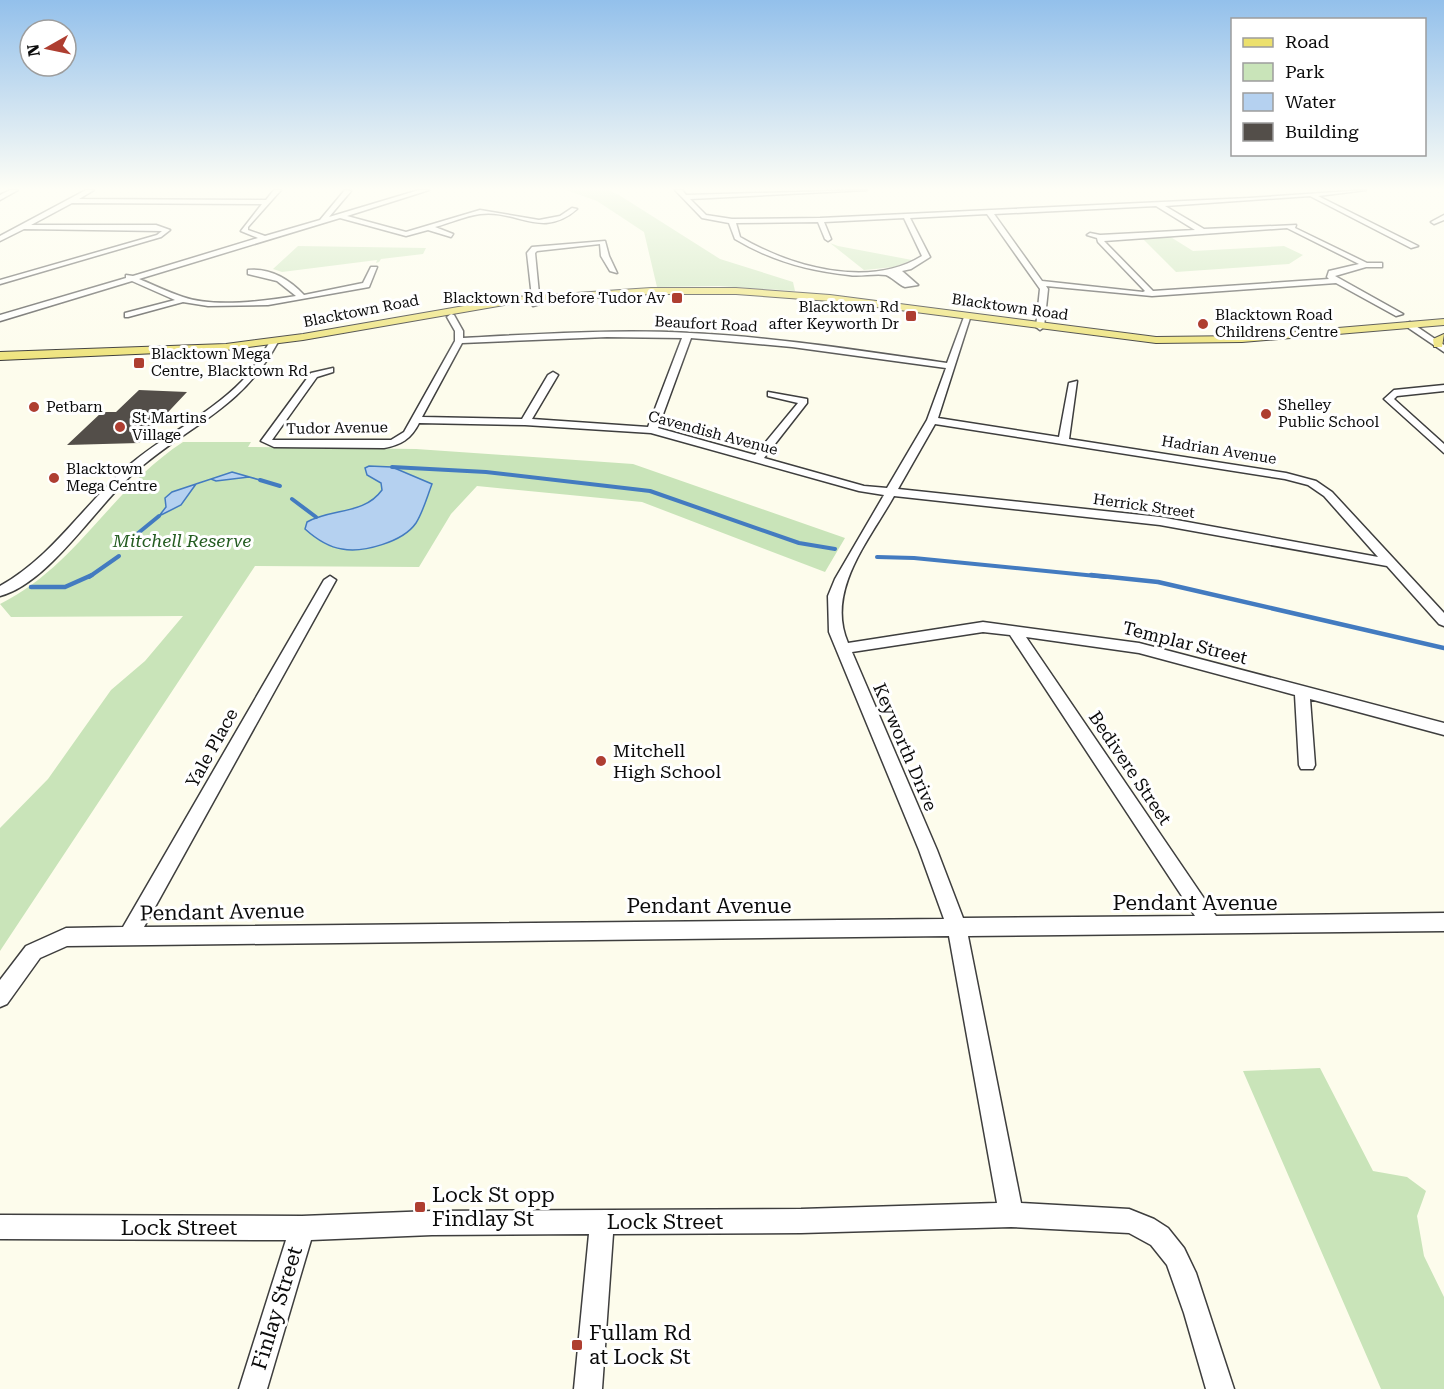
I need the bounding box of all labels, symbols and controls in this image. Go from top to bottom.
north arrow [18,18,78,78]
legend [1231,18,1426,156]
text: Road [1285,31,1330,52]
text: N [23,43,44,58]
text: Park [1285,61,1325,82]
text: Water [1285,91,1336,112]
text: Building [1285,121,1359,142]
place label: Blacktown Rd before Tudor Av [443,289,665,307]
street label: Blacktown Road [950,290,1070,324]
street label: Blacktown Road [302,291,421,331]
marker: Blacktown Rd before Tudor Av [670,291,684,305]
place label: Blacktown Rd after Keyworth Dr [769,298,899,333]
place label: Blacktown Road Childrens Centre [1215,306,1338,341]
marker: Blacktown Rd after Keyworth Dr [904,309,918,323]
street label: Beaufort Road [654,312,758,336]
marker: Blacktown Road Childrens Centre [1196,317,1210,331]
place label: Blacktown Mega Centre, Blacktown Rd [151,345,308,380]
marker: Blacktown Mega Centre, Blacktown Rd [132,356,146,370]
place label: Shelley Public School [1278,396,1380,431]
place label: Petbarn [46,398,103,416]
marker: Petbarn [27,400,41,414]
street label: Cavendish Avenue [646,407,780,459]
marker: Shelley Public School [1259,407,1273,421]
place label: St Martins Village [132,409,207,444]
street label: Tudor Avenue [286,418,388,438]
marker: St Martins Village [113,420,127,434]
street label: Hadrian Avenue [1160,432,1278,468]
place label: Blacktown Mega Centre [66,460,157,495]
marker: Blacktown Mega Centre [47,471,61,485]
street label: Herrick Street [1092,490,1196,522]
park label: Mitchell Reserve [112,530,251,551]
street label: Templar Street [1121,617,1250,668]
street label: Keyworth Drive [869,680,942,814]
street label: Yale Place [181,704,242,791]
street label: Bedivere Street [1085,707,1176,829]
place label: Mitchell High School [613,740,721,782]
marker: Mitchell High School [594,754,608,768]
street label: Pendant Avenue [1113,891,1277,915]
street label: Pendant Avenue [627,894,791,918]
street label: Pendant Avenue [139,899,305,925]
place label: Lock St opp Findlay St [432,1183,555,1231]
marker: Lock St opp Findlay St [413,1200,427,1214]
street label: Lock Street [607,1210,723,1234]
street label: Lock Street [121,1216,237,1240]
street label: Finlay Street [247,1243,307,1373]
place label: Fullam Rd at Lock St [589,1321,692,1369]
marker: Fullam Rd at Lock St [570,1338,584,1352]

